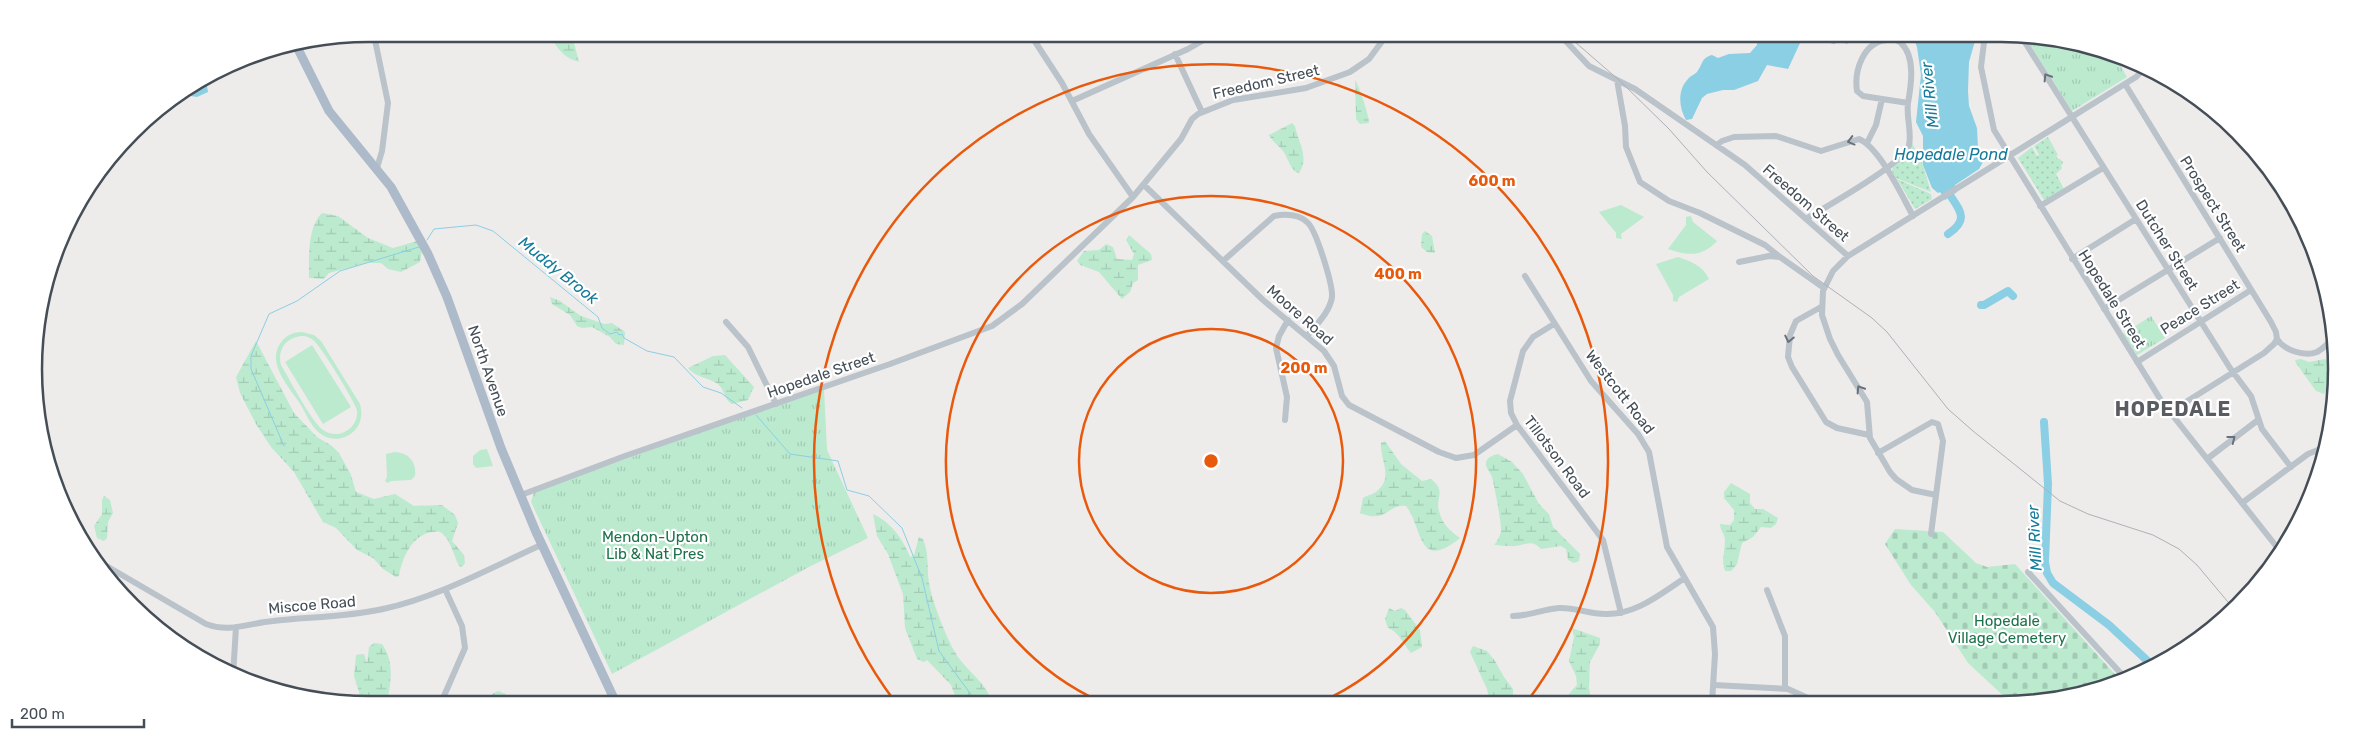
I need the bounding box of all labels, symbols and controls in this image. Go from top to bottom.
water label: Mill River [1916,60,1942,129]
street label: Freedom Street [1211,61,1321,103]
one-way arrow [2043,73,2053,82]
one-way arrow [1847,135,1856,146]
water label: Hopedale Pond [1894,145,2008,164]
street label: Prospect Street [2176,153,2250,256]
street label: Freedom Street [1759,161,1853,246]
text: 600 m [1468,172,1516,190]
street label: Dutcher Street [2132,196,2202,294]
water label: Muddy Brook [515,232,603,309]
street label: Hopedale Street [2074,246,2150,352]
text: 400 m [1374,265,1422,283]
street label: Peace Street [2157,275,2243,338]
street label: Moore Road [1263,281,1337,349]
street label: North Avenue [464,323,512,419]
one-way arrow [1785,334,1795,343]
street label: Westcott Road [1582,347,1658,437]
street label: Hopedale Street [765,348,877,402]
text: 200 m [1280,359,1328,377]
one-way arrow [1856,385,1866,394]
district label: HOPEDALE [2115,397,2231,421]
street label: Tillotson Road [1520,412,1594,502]
one-way arrow [2227,436,2236,445]
centre of rings [1202,452,1220,470]
water label: Mill River [2023,503,2046,572]
park label: Mendon-Upton Lib & Nat Pres [602,528,708,563]
street label: Miscoe Road [268,592,356,618]
park label: Hopedale Village Cemetery [1948,612,2066,647]
scale bar [12,696,145,728]
text: 200 m [20,705,65,723]

